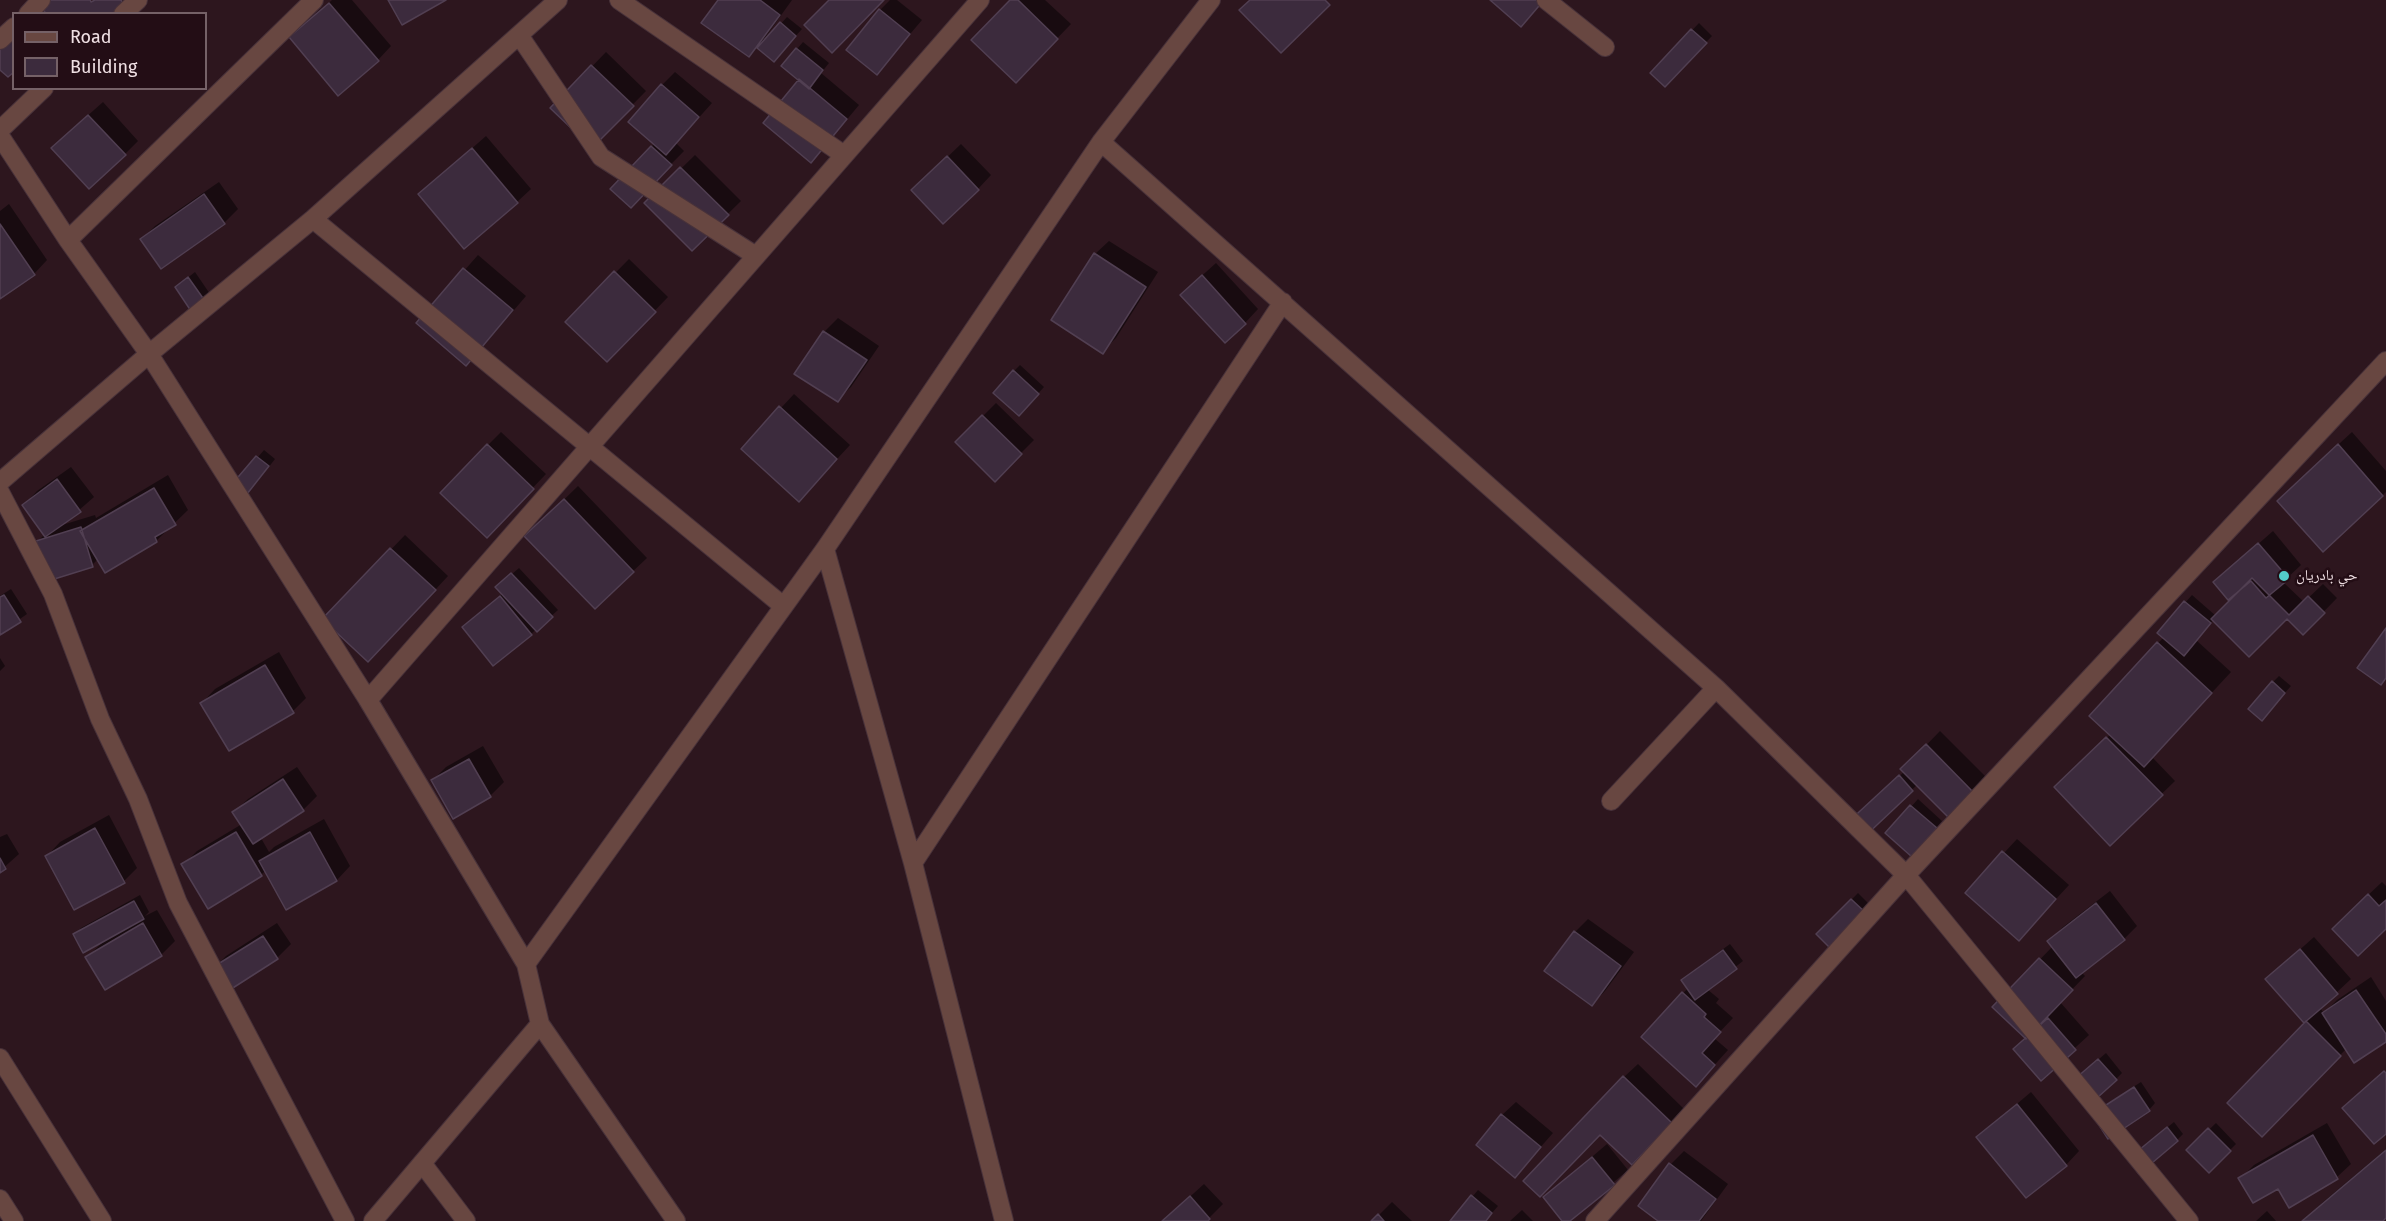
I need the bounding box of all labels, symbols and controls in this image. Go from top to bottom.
legend [12,12,207,90]
text: Road [70,26,112,48]
text: Building [70,56,137,78]
place label: حي بادريان [2296,567,2357,585]
marker: حي بادريان [2277,569,2291,583]

